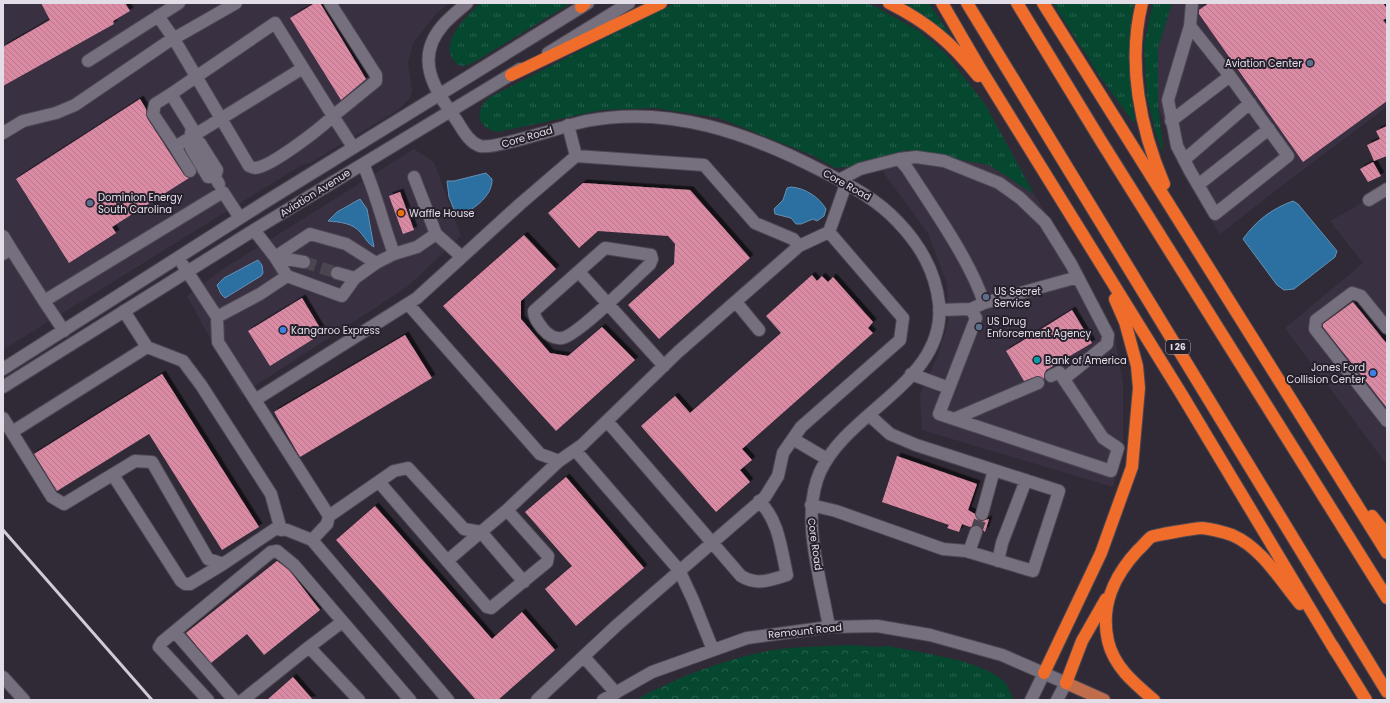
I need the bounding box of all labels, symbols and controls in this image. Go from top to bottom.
place label: Aviation Center [1225,56,1302,71]
marker: Aviation Center [1305,58,1315,68]
street label: Core Road [500,123,554,151]
street label: Aviation Avenue [277,165,353,221]
street label: Core Road [820,166,874,204]
place label: Dominion Energy South Carolina [98,190,183,217]
marker: Dominion Energy South Carolina [85,198,95,208]
place label: Waffle House [409,206,475,221]
marker: Waffle House [396,208,406,218]
place label: US Secret Service [994,284,1041,311]
marker: US Secret Service [981,292,991,302]
place label: US Drug Enforcement Agency [987,314,1092,341]
marker: US Drug Enforcement Agency [974,322,984,332]
place label: Kangaroo Express [291,323,380,338]
marker: Kangaroo Express [278,325,288,335]
road number: I 26 [1166,340,1190,354]
place label: Bank of America [1045,353,1127,368]
marker: Bank of America [1032,355,1042,365]
place label: Jones Ford Collision Center [1286,360,1365,387]
marker: Jones Ford Collision Center [1368,368,1378,378]
street label: Core Road [804,517,826,571]
street label: Remount Road [767,620,843,642]

